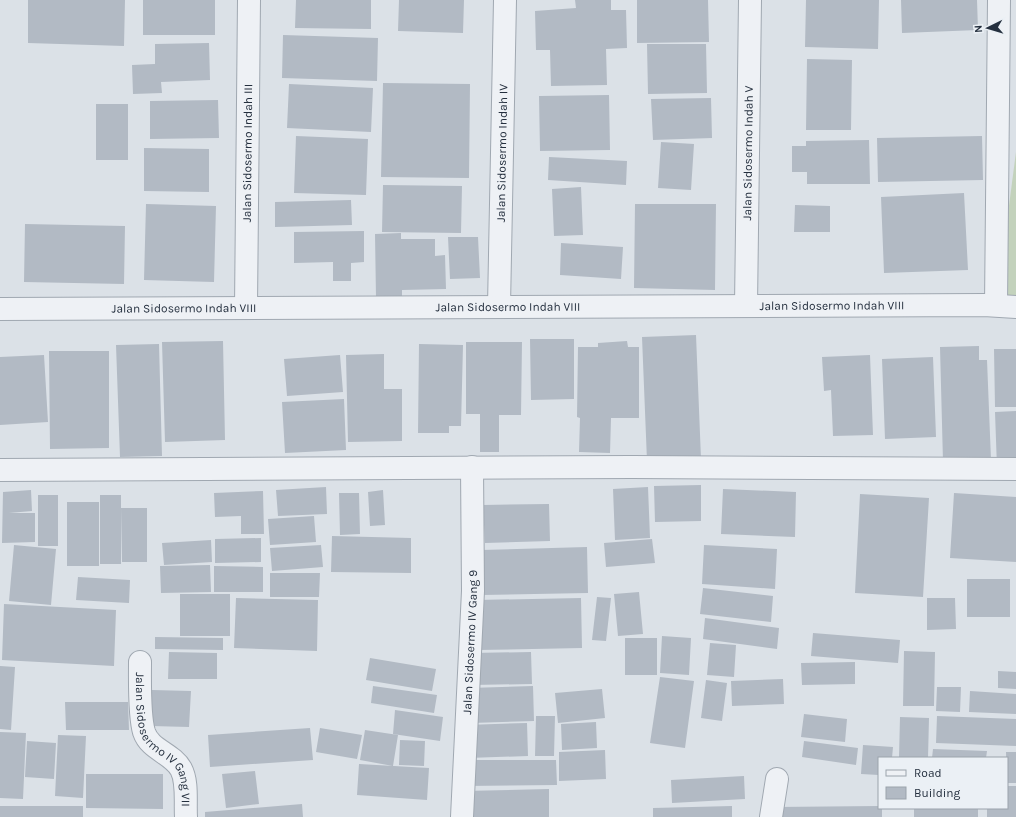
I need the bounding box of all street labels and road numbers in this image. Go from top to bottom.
street label: Jalan Sidosermo Indah III [240,84,255,222]
street label: Jalan Sidosermo Indah IV [494,84,510,222]
street label: Jalan Sidosermo Indah V [740,85,756,220]
street label: Jalan Sidosermo Indah VIII [760,298,904,313]
street label: Jalan Sidosermo Indah VIII [436,300,580,314]
street label: Jalan Sidosermo Indah VIII [112,301,256,316]
street label: Jalan Sidosermo IV Gang 9 [460,570,480,715]
street label: Jalan Sidosermo IV Gang VII [133,672,193,807]

